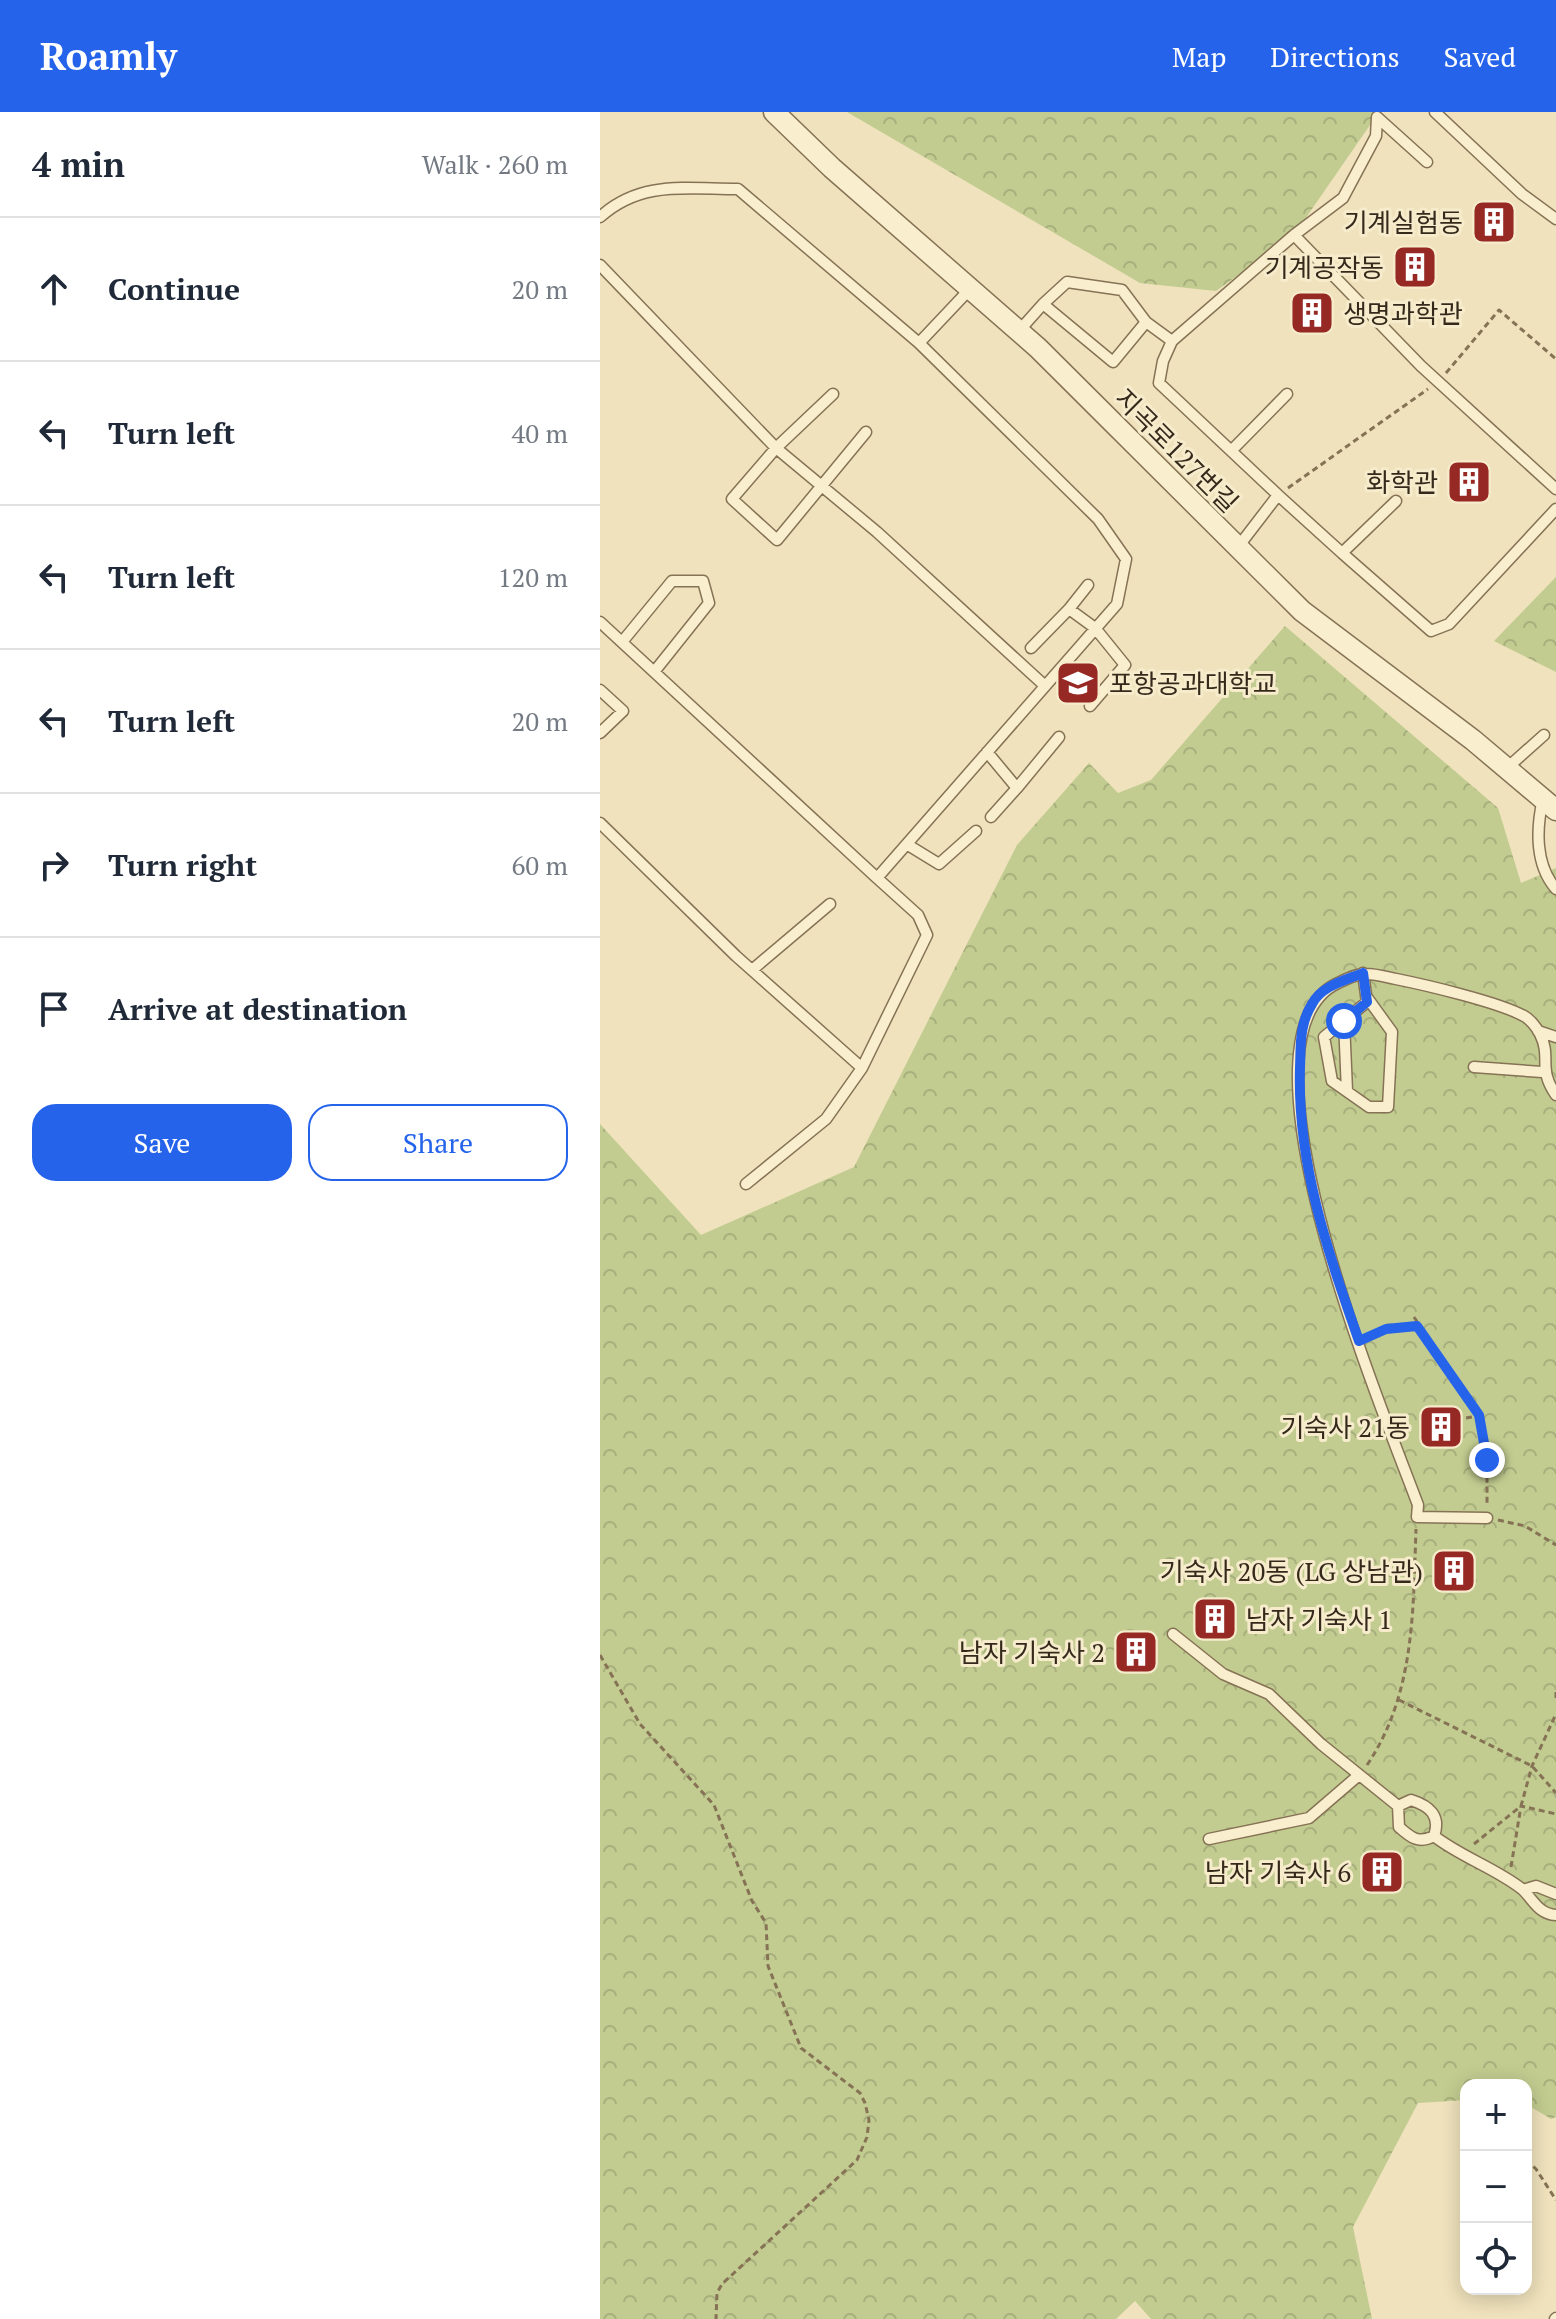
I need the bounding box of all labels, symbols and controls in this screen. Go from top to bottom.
text: Roamly [40,31,177,81]
text: Map [1172,38,1226,75]
text: Directions [1270,38,1400,75]
text: Saved [1444,38,1516,75]
text: 4 min [32,142,125,187]
text: Walk · 260 m [422,147,568,181]
building icon: 기계실험동 [1470,198,1518,246]
place label: 기계실험동 [1343,205,1463,239]
building icon: 기계공작동 [1391,243,1439,291]
place label: 기계공작동 [1264,250,1384,284]
icon: ahead [32,267,76,311]
text: Continue [108,269,240,309]
text: 20 m [512,272,568,306]
building icon: 생명과학관 [1288,289,1336,337]
place label: 생명과학관 [1343,296,1463,330]
street label: 지곡로127번길 [1108,381,1246,519]
icon: left [32,411,76,455]
text: Turn left [108,413,235,453]
text: 40 m [512,416,568,450]
building icon: 화학관 [1445,458,1493,506]
place label: 화학관 [1366,465,1438,499]
icon: left [32,555,76,599]
text: Turn left [108,557,235,597]
text: 120 m [498,560,568,594]
school or university icon: 포항공과대학교 [1054,659,1102,707]
place label: 포항공과대학교 [1109,666,1276,700]
icon: left [32,699,76,743]
text: Turn left [108,701,235,741]
text: 20 m [512,704,568,738]
icon: right [32,843,76,887]
text: Turn right [108,845,257,885]
text: 60 m [512,848,568,882]
icon: arrive [32,987,76,1031]
text: Arrive at destination [108,989,407,1029]
route start [1326,1003,1362,1039]
button: Save [32,1104,292,1181]
button: Share [308,1104,568,1181]
building icon: 기숙사 21동 [1417,1403,1465,1451]
place label: 기숙사 21동 [1280,1410,1410,1444]
route end [1469,1442,1505,1478]
building icon: 기숙사 20동 (LG 상남관) [1430,1547,1478,1595]
place label: 기숙사 20동 (LG 상남관) [1160,1554,1423,1588]
building icon: 남자 기숙사 1 [1191,1595,1239,1643]
place label: 남자 기숙사 1 [1246,1602,1392,1636]
building icon: 남자 기숙사 2 [1112,1628,1160,1676]
place label: 남자 기숙사 2 [959,1635,1105,1669]
building icon: 남자 기숙사 6 [1358,1848,1406,1896]
place label: 남자 기숙사 6 [1205,1855,1351,1889]
map controls [1460,2079,1532,2295]
button: + [1460,2079,1532,2151]
button: − [1460,2151,1532,2223]
button: locate [1460,2223,1532,2295]

